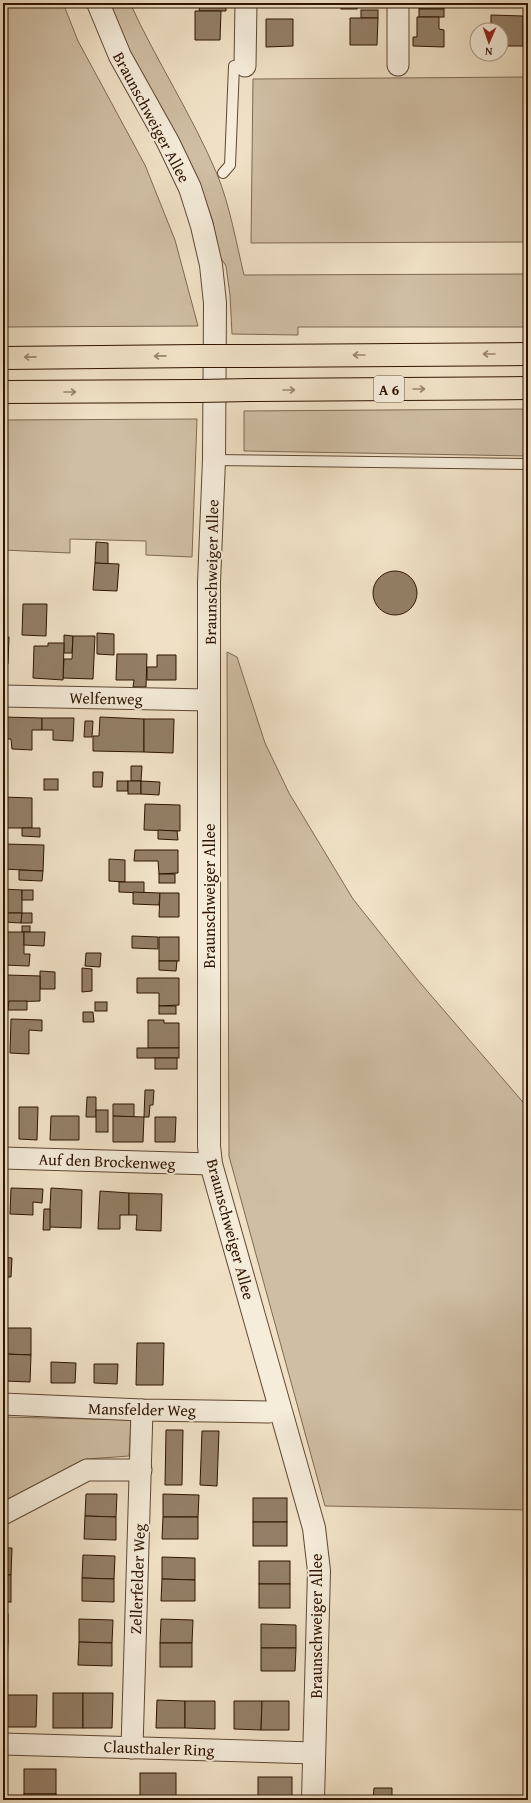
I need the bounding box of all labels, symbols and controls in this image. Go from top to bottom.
north arrow [469,22,509,62]
text: N [484,44,493,60]
street label: Braunschweiger Allee [107,47,197,187]
one-way arrow [483,350,496,358]
one-way arrow [353,351,366,359]
one-way arrow [154,352,167,360]
one-way arrow [24,353,37,361]
road number: A 6 [374,376,404,402]
one-way arrow [412,385,425,393]
one-way arrow [282,386,295,394]
one-way arrow [63,388,76,395]
street label: Braunschweiger Allee [198,499,224,645]
street label: Welfenweg [69,685,143,711]
street label: Braunschweiger Allee [197,823,221,969]
street label: Auf den Brockenweg [38,1147,176,1175]
street label: Braunschweiger Allee [201,1156,261,1302]
street label: Mansfelder Weg [88,1396,196,1422]
street label: Zellerfelder Weg [123,1523,151,1635]
street label: Braunschweiger Allee [304,1553,328,1699]
street label: Clausthaler Ring [103,1734,215,1762]

